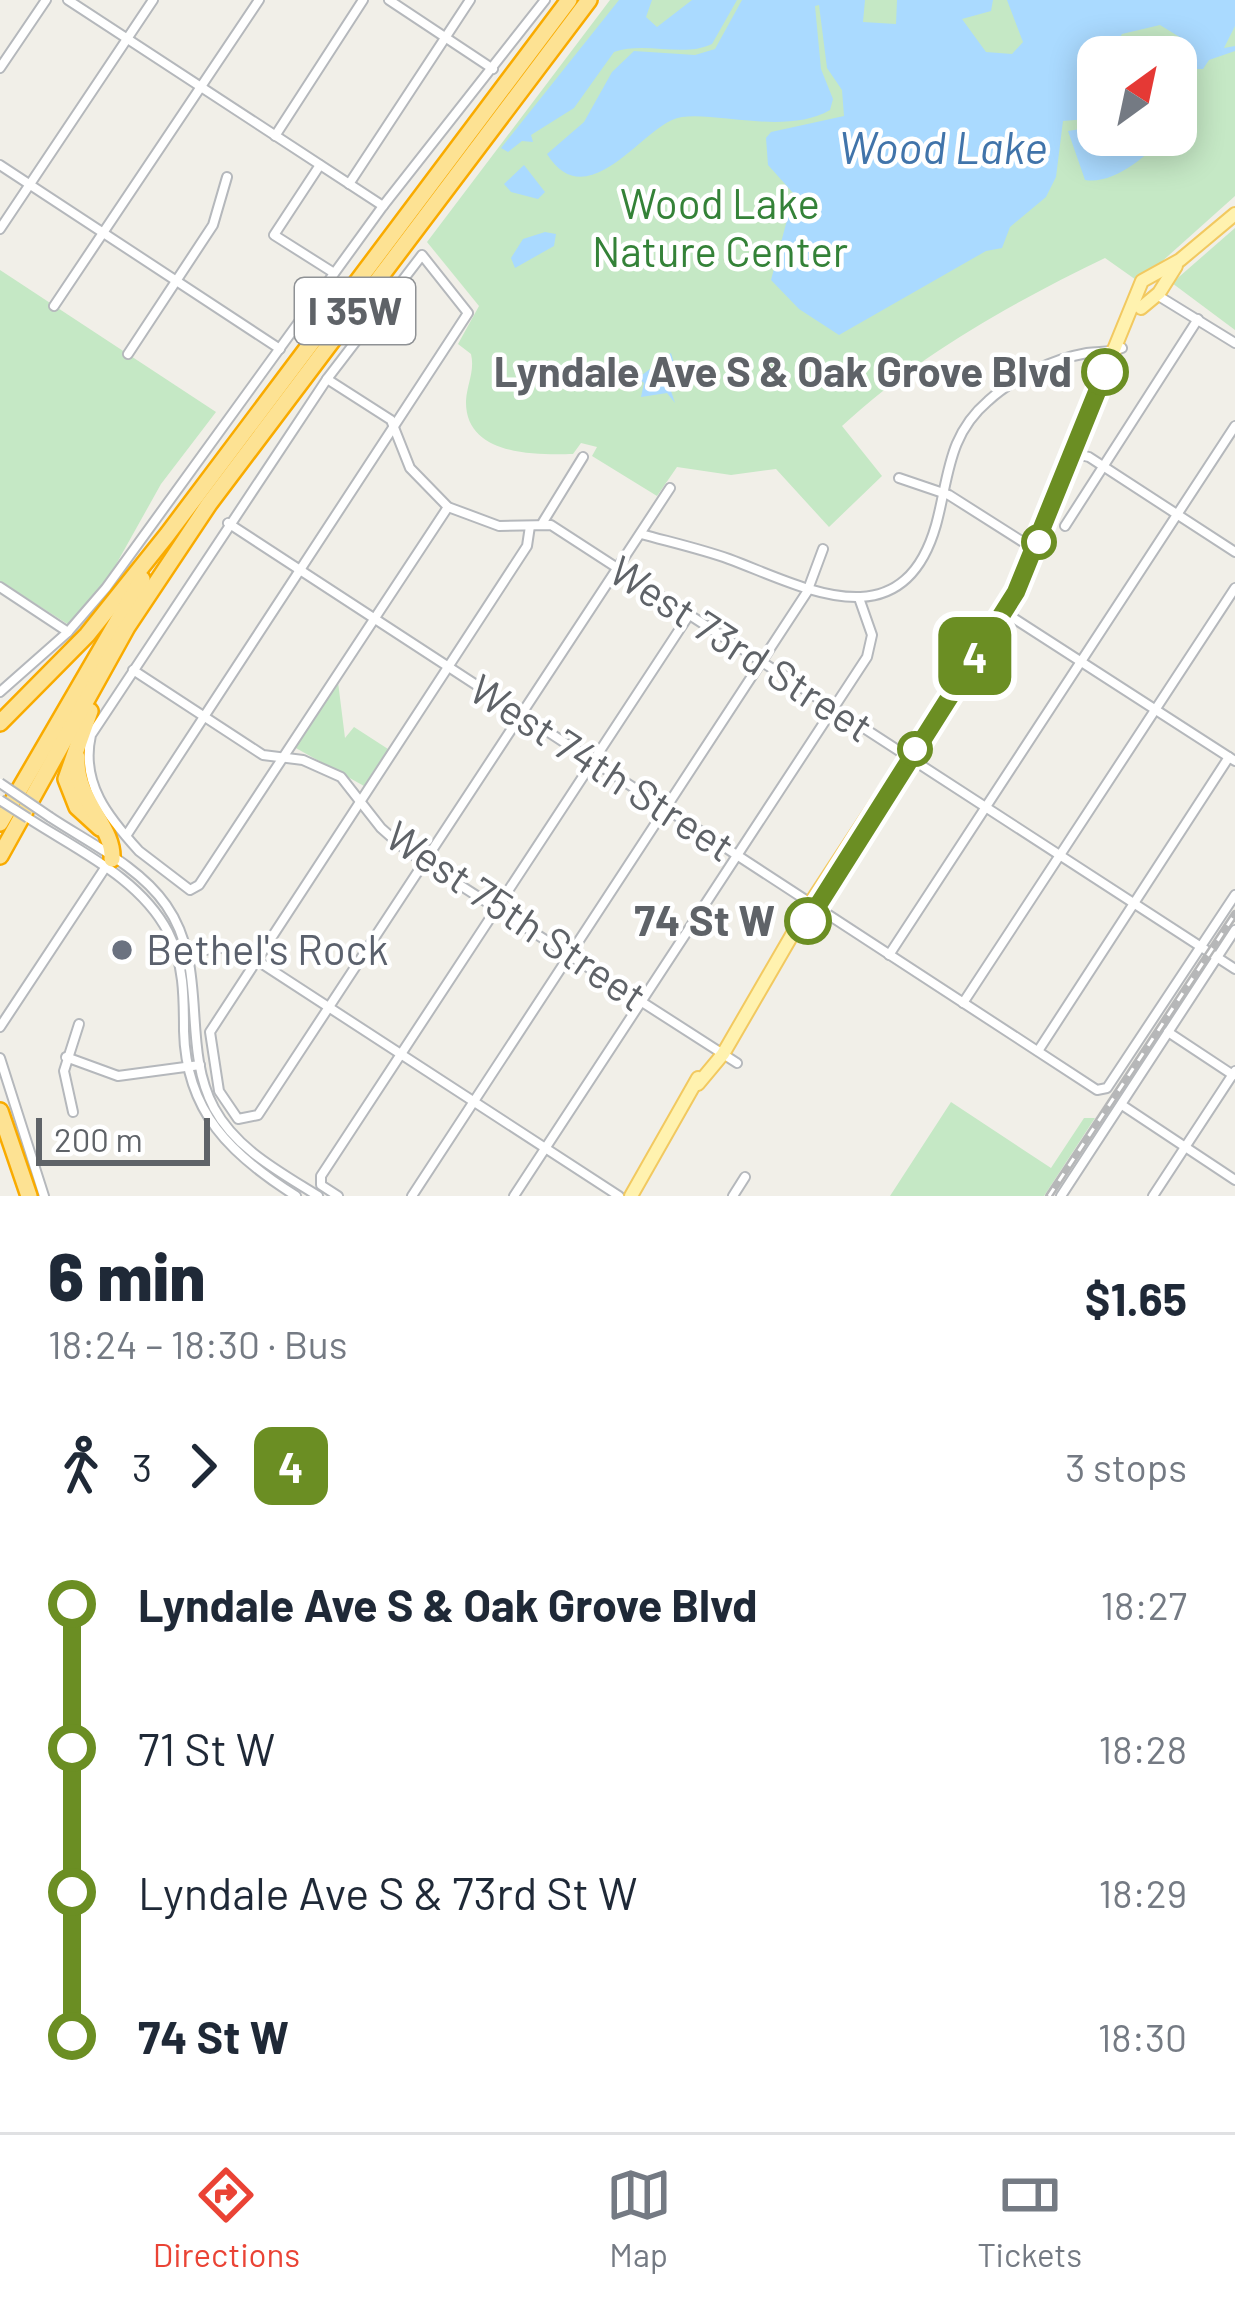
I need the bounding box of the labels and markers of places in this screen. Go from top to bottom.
place label: Lyndale Ave S & Oak Grove Blvd [494,345,1072,396]
marker: Lyndale Ave S & Oak Grove Blvd [1083,350,1127,394]
unlabelled marker [1023,526,1055,558]
unlabelled marker [899,733,931,765]
place label: 74 St W [634,894,775,944]
marker: 74 St W [786,899,830,943]
place label: Bethel's Rock [146,923,388,973]
marker: Bethel's Rock [109,937,135,963]

